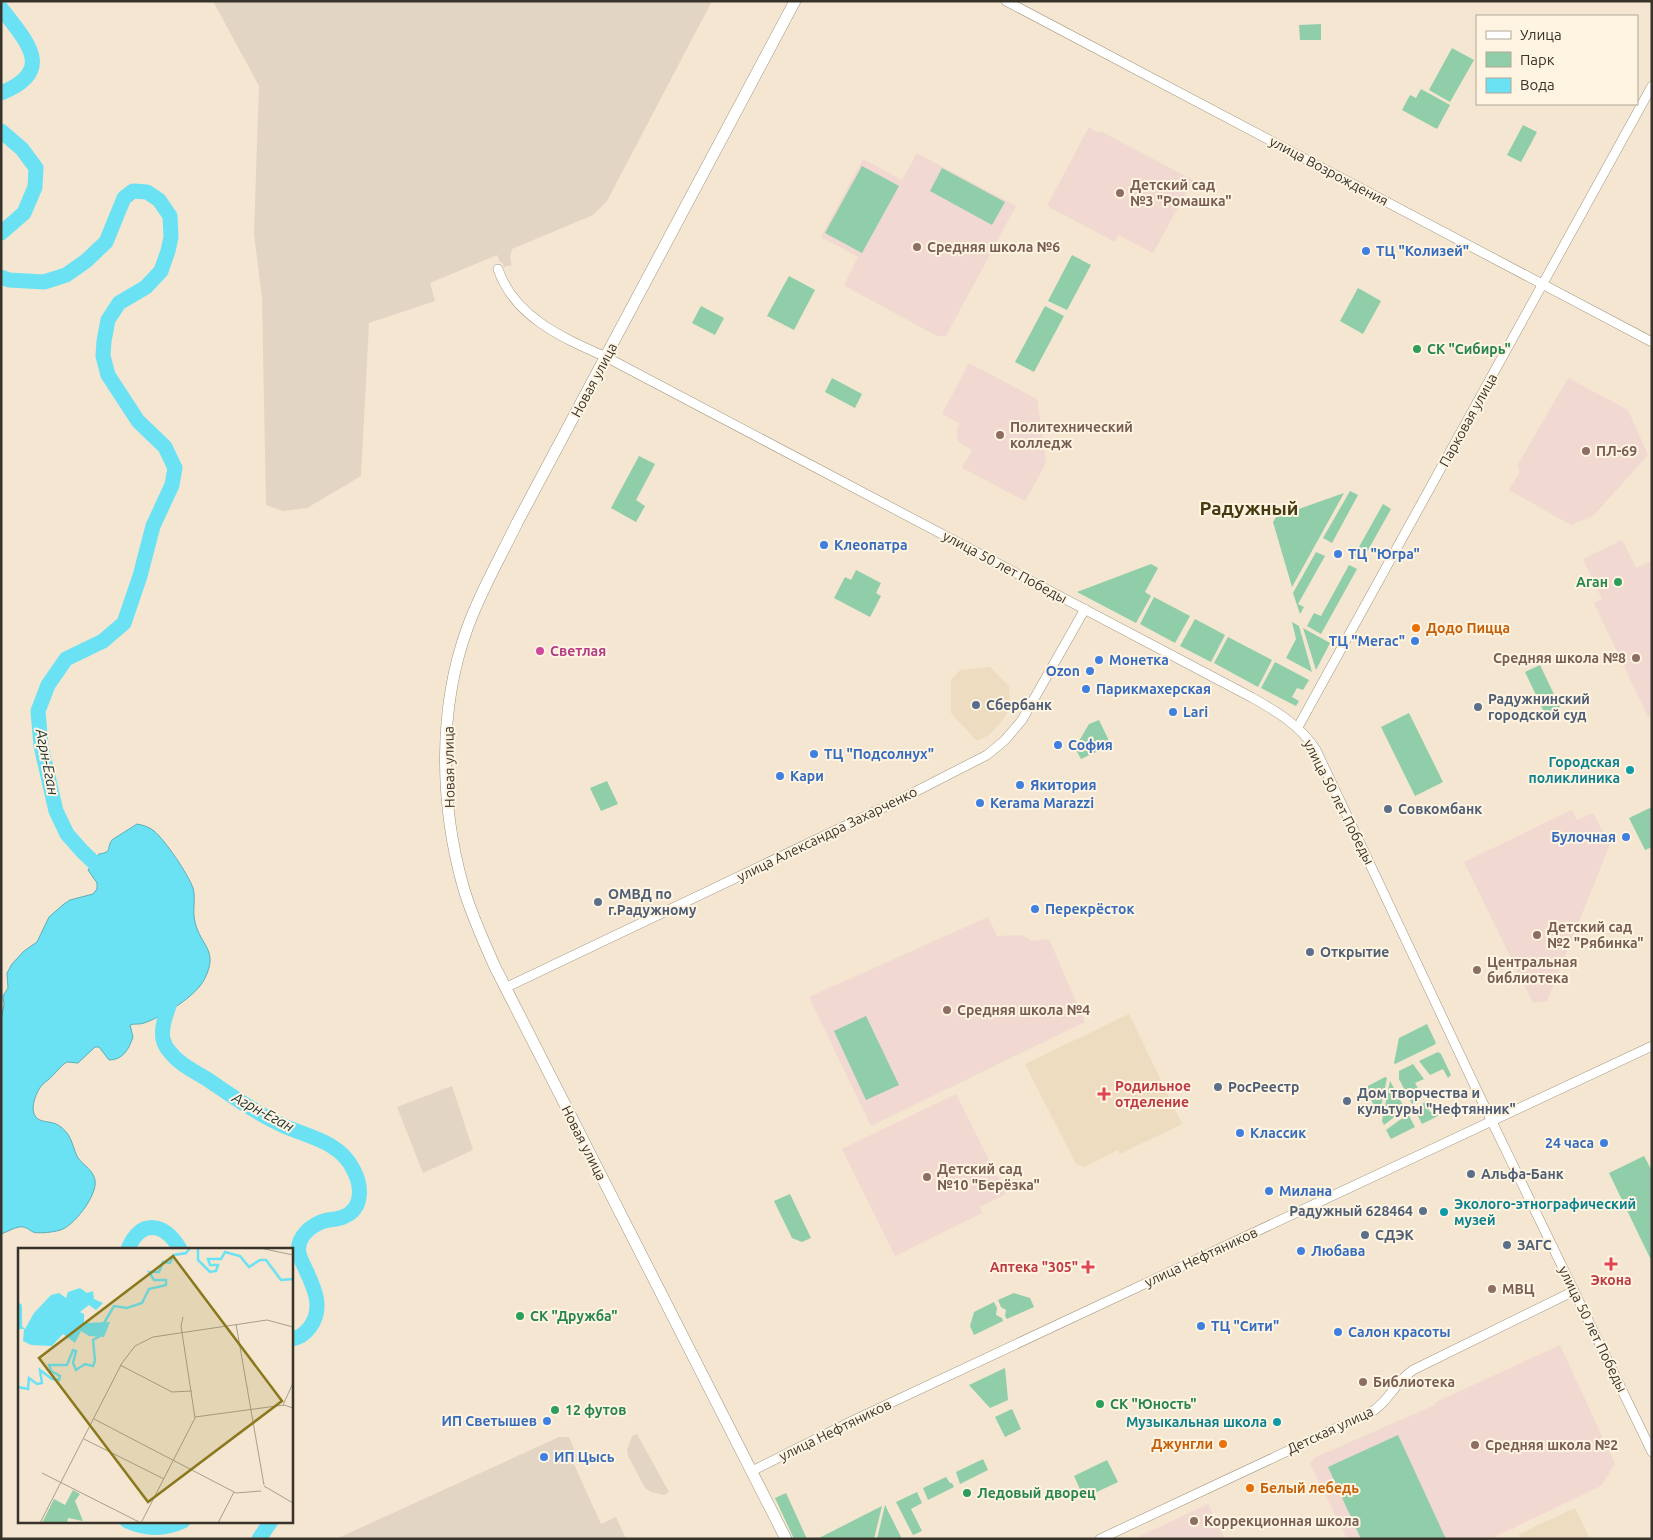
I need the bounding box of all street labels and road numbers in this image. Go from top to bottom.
street label: улица Возрождения [1267,133,1391,209]
street label: Новая улица [568,340,620,420]
street label: Парковая улица [1436,371,1500,469]
street label: улица 50 лет Победы [940,527,1070,607]
street label: Новая улица [440,726,458,808]
street label: улица 50 лет Победы [1300,737,1378,867]
street label: улица Александра Захарченко [734,783,920,885]
street label: Новая улица [558,1103,610,1183]
street label: улица Нефтяников [1142,1224,1260,1290]
street label: улица 50 лет Победы [1556,1263,1630,1395]
street label: улица Нефтяников [776,1396,894,1464]
street label: Детская улица [1284,1403,1376,1457]

